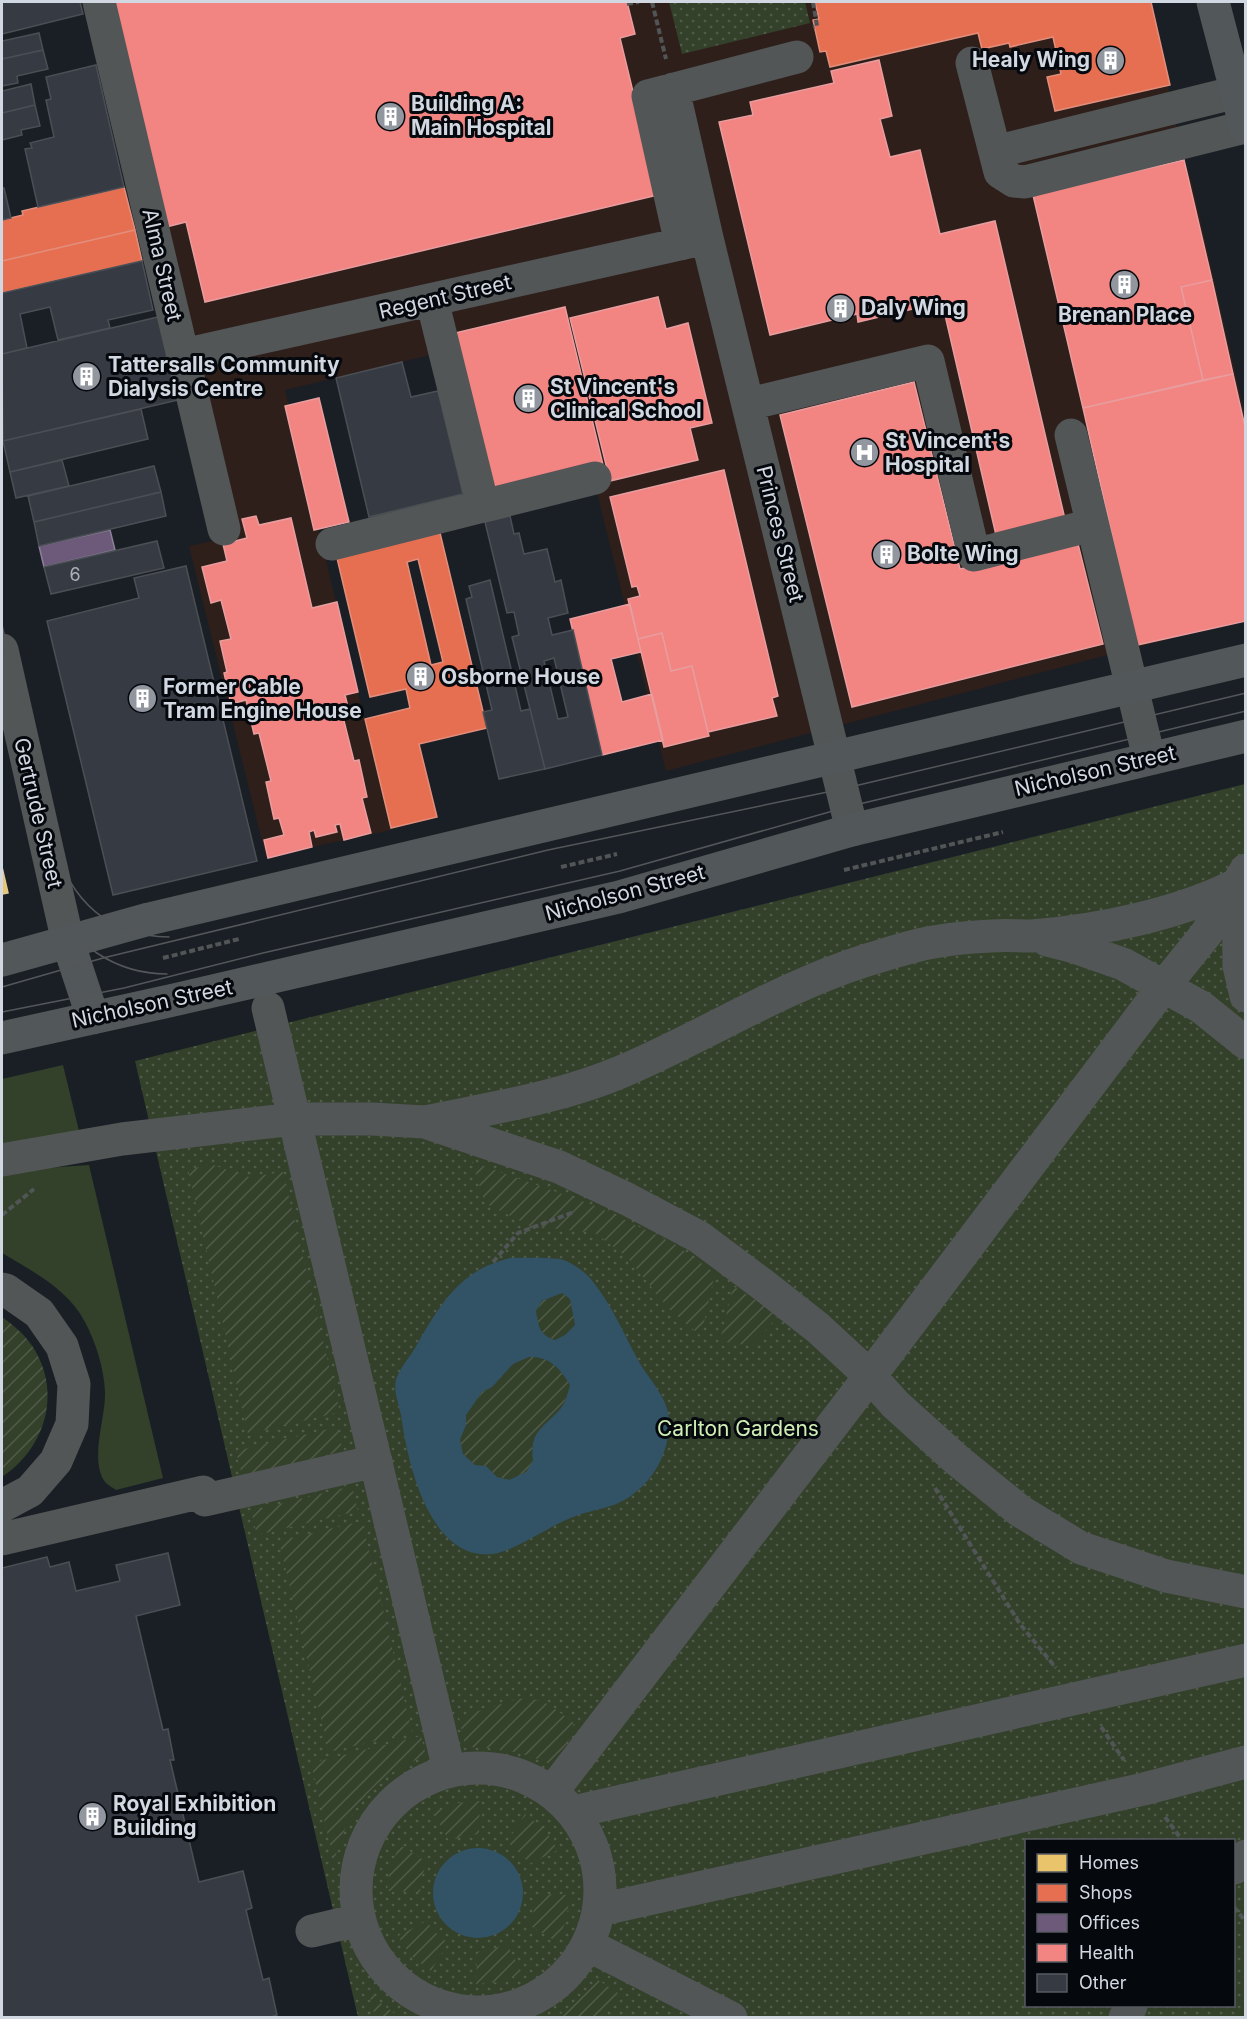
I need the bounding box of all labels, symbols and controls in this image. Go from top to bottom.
building icon: Healy Wing [1095,44,1127,76]
place label: Healy Wing [972,47,1090,72]
place label: Building A: Main Hospital [411,91,551,140]
building icon: Building A: Main Hospital [374,100,406,132]
street label: Alma Street [137,206,188,324]
building icon: Brenan Place [1109,268,1141,300]
street label: Regent Street [376,269,514,324]
building icon: Daly Wing [824,292,856,324]
place label: Daly Wing [861,295,966,320]
place label: Brenan Place [1058,302,1192,327]
place label: Tattersalls Community Dialysis Centre [108,352,340,401]
building icon: Tattersalls Community Dialysis Centre [71,361,103,393]
place label: St Vincent's Clinical School [550,374,702,423]
building icon: St Vincent's Clinical School [513,383,545,415]
place label: St Vincent's Hospital [885,428,1010,477]
hospital icon: St Vincent's Hospital [848,437,880,469]
street label: Princes Street [751,463,810,605]
building icon: Bolte Wing [870,538,902,570]
place label: Bolte Wing [907,541,1019,566]
house number: 6 [69,564,81,585]
building icon: Osborne House [404,661,436,693]
place label: Osborne House [441,664,600,689]
place label: Former Cable Tram Engine House [163,674,362,723]
building icon: Former Cable Tram Engine House [126,683,158,715]
street label: Gertrude Street [9,735,68,891]
street label: Nicholson Street [1012,740,1178,801]
street label: Nicholson Street [542,859,708,926]
street label: Nicholson Street [69,974,235,1033]
park label: Carlton Gardens [657,1416,819,1441]
place label: Royal Exhibition Building [113,1791,276,1840]
building icon: Royal Exhibition Building [76,1800,108,1832]
legend [1025,1839,1235,2007]
text: Homes [1079,1852,1139,1873]
text: Shops [1079,1882,1133,1903]
text: Offices [1079,1912,1140,1933]
text: Health [1079,1942,1134,1963]
text: Other [1079,1972,1127,1993]

